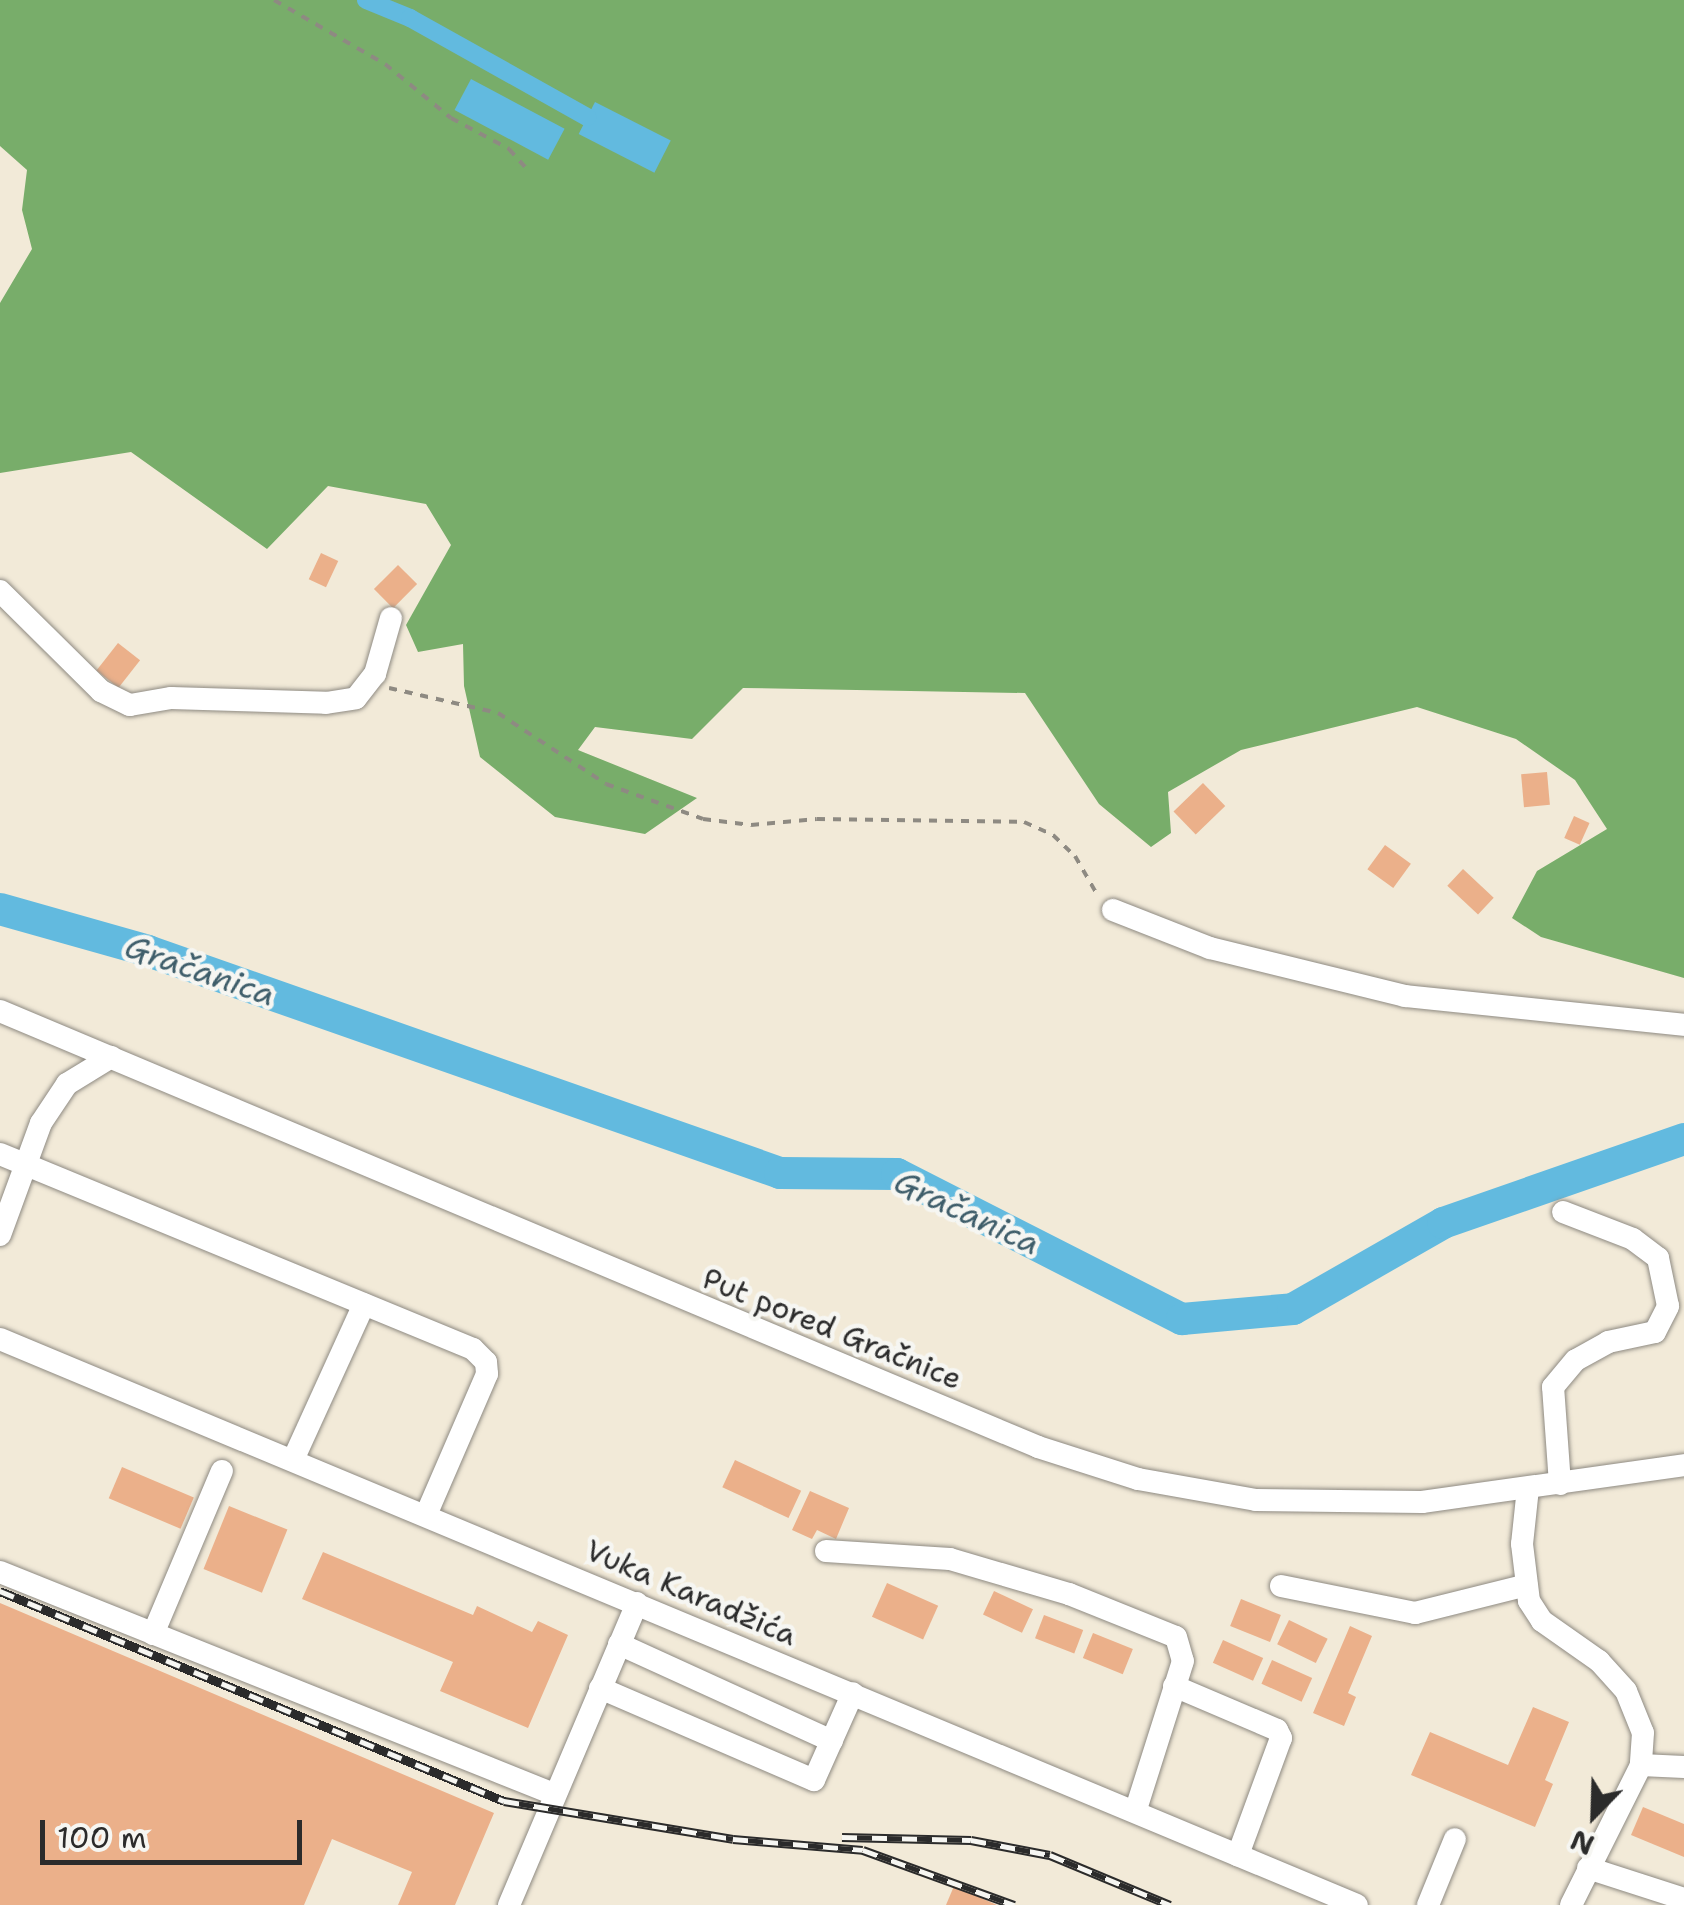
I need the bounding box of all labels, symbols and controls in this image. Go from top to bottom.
water label: Gračanica [120,927,280,1015]
water label: Gračanica [888,1163,1046,1263]
street label: Put pored Gračnice [697,1261,967,1397]
street label: Vuka Karadžića [580,1532,802,1654]
north arrow [1544,1765,1644,1865]
scale bar [45,1800,308,1862]
text: 100 m [57,1817,147,1858]
text: N [1565,1821,1600,1864]

